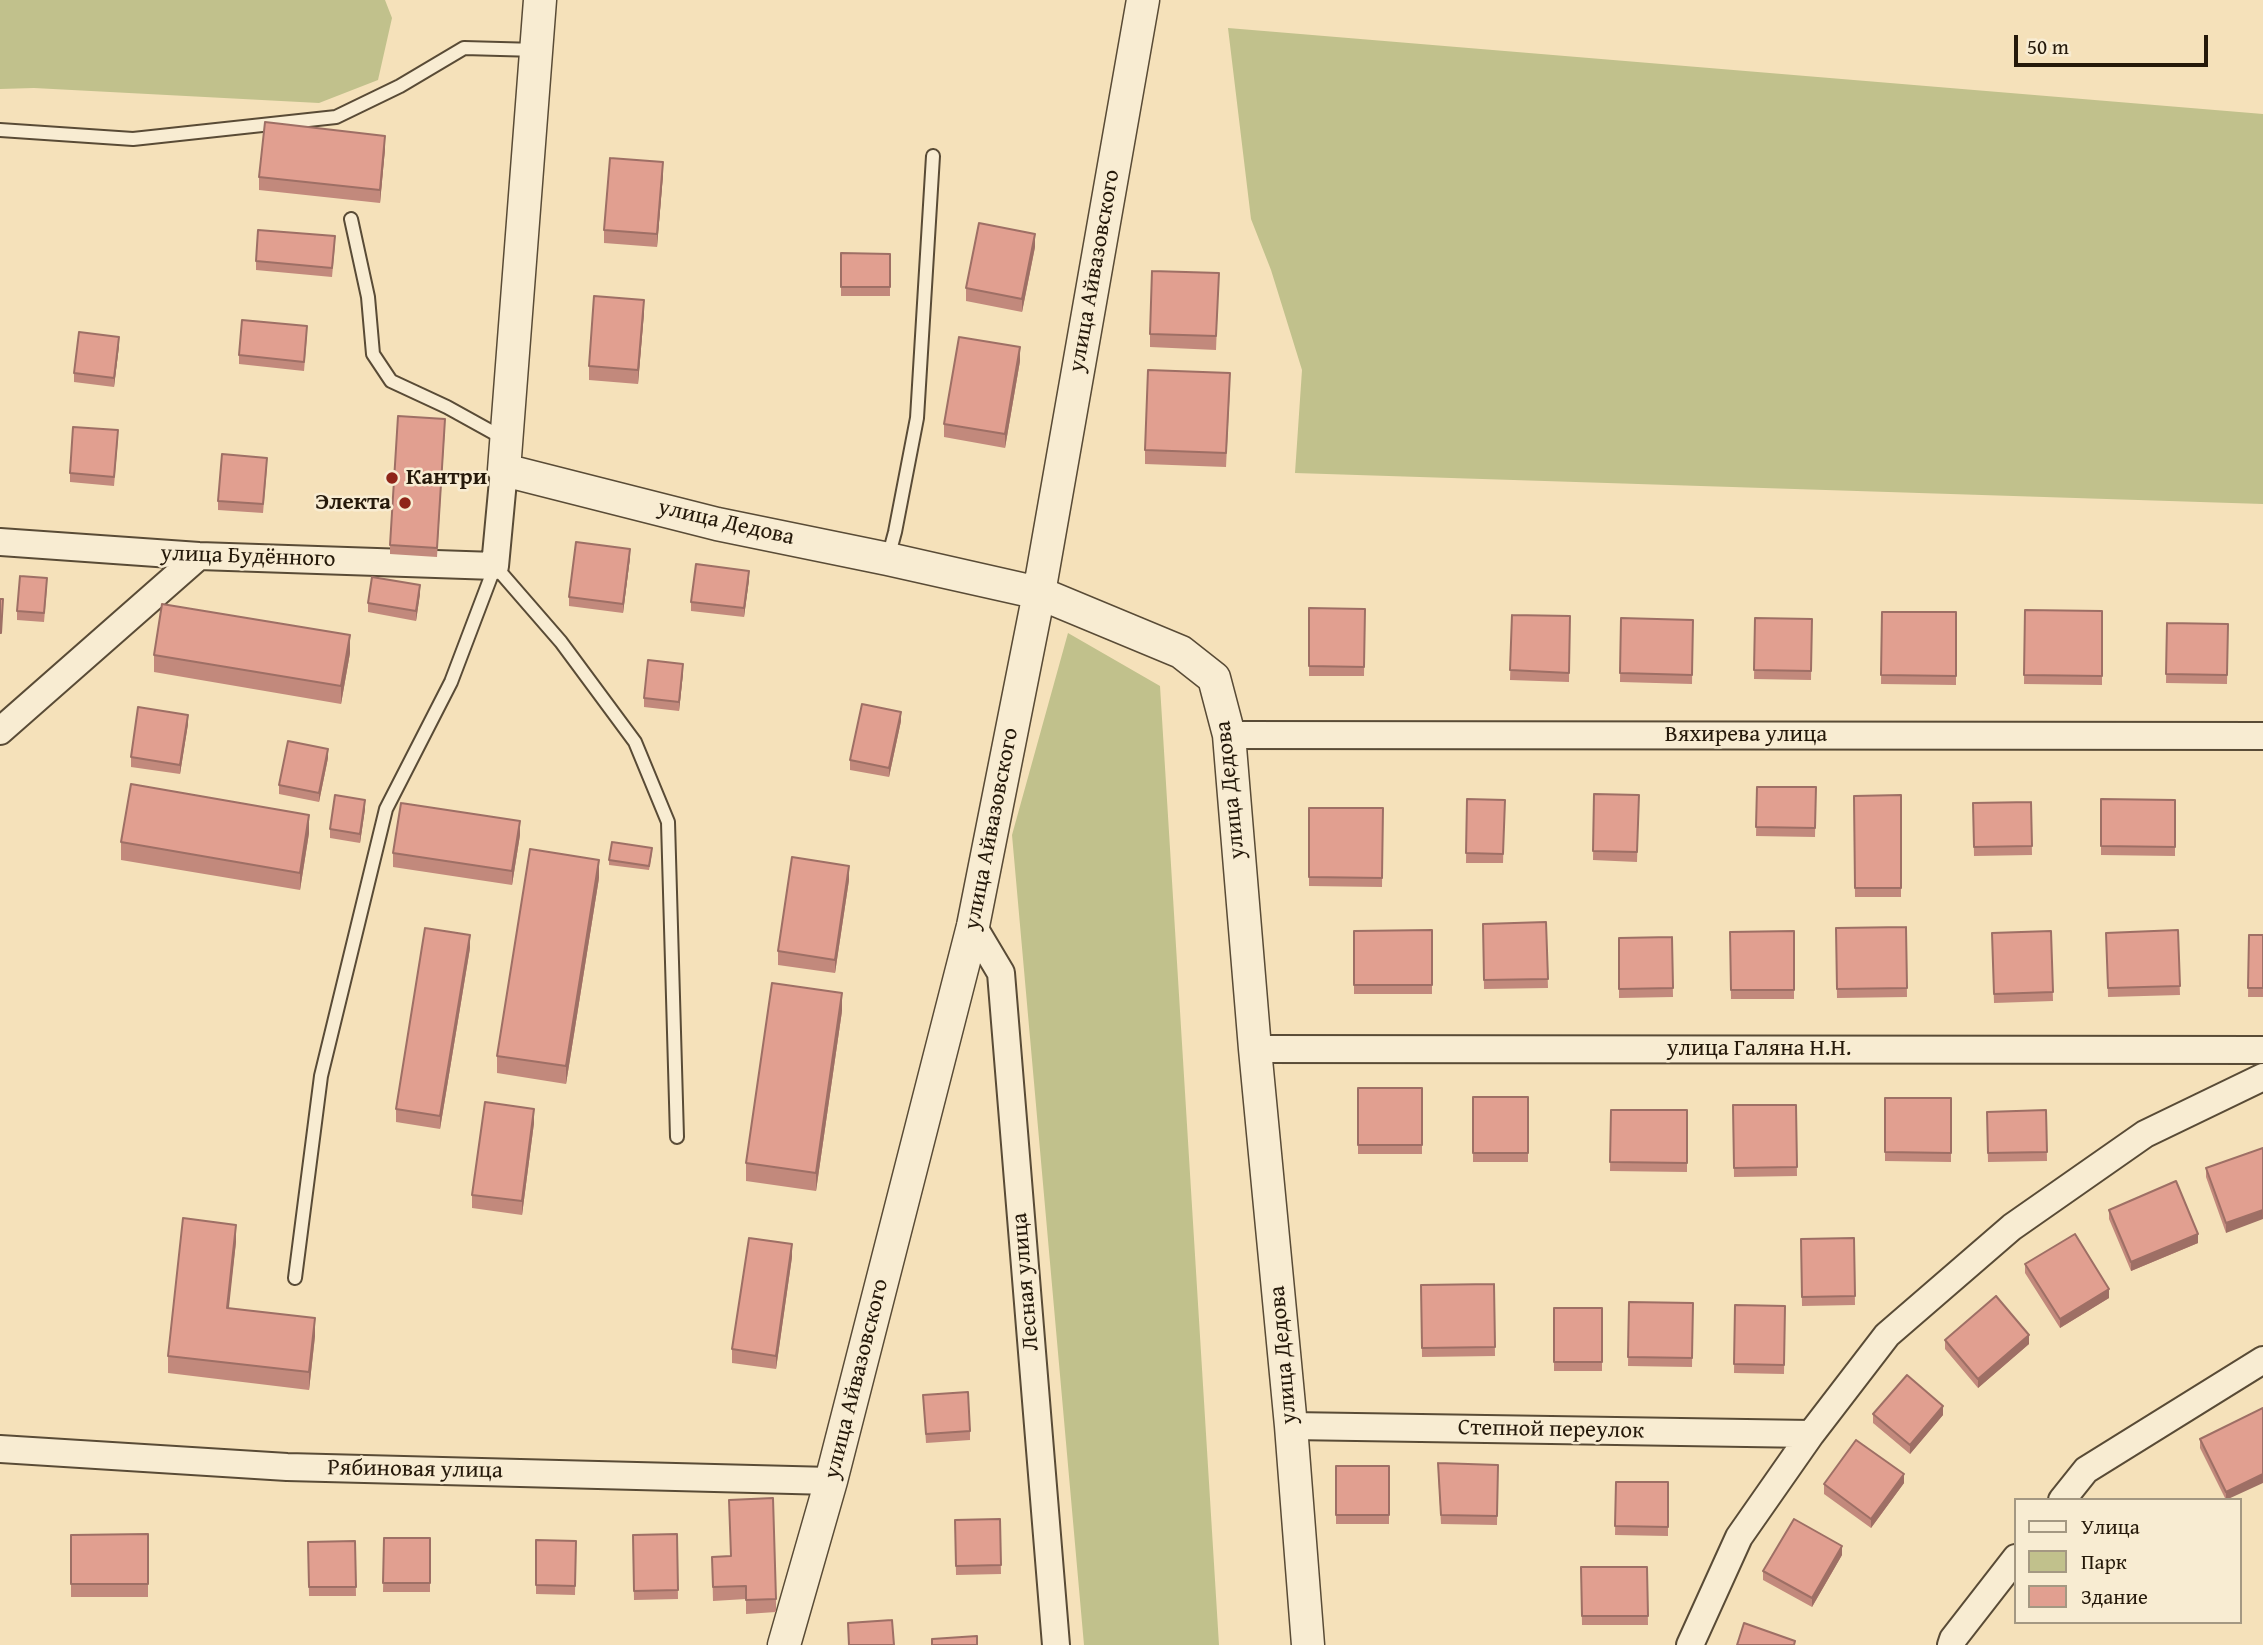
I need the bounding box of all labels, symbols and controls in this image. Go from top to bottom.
scale bar [2018,21,2212,65]
text: 50 m [2027,31,2069,62]
street label: улица Айвазовского [1064,168,1126,374]
place label: Кантри [406,464,487,492]
marker: Кантри [384,470,400,486]
place label: Электа [315,489,391,517]
street label: улица Дедова [655,494,797,552]
marker: Электа [397,495,413,511]
street label: улица Будённого [160,540,336,574]
street label: улица Дедова [1210,719,1252,861]
street label: Вяхирева улица [1665,721,1827,749]
street label: улица Айвазовского [959,726,1025,932]
street label: улица Галяна Н.Н. [1667,1035,1851,1063]
street label: Лесная улица [1006,1212,1046,1352]
street label: улица Айвазовского [819,1276,895,1482]
street label: улица Дедова [1264,1285,1304,1425]
street label: Степной переулок [1458,1415,1644,1445]
street label: Рябиновая улица [327,1455,503,1485]
legend [2014,1498,2242,1624]
text: Улица [2081,1511,2140,1542]
text: Парк [2081,1546,2127,1577]
text: Здание [2081,1581,2148,1612]

